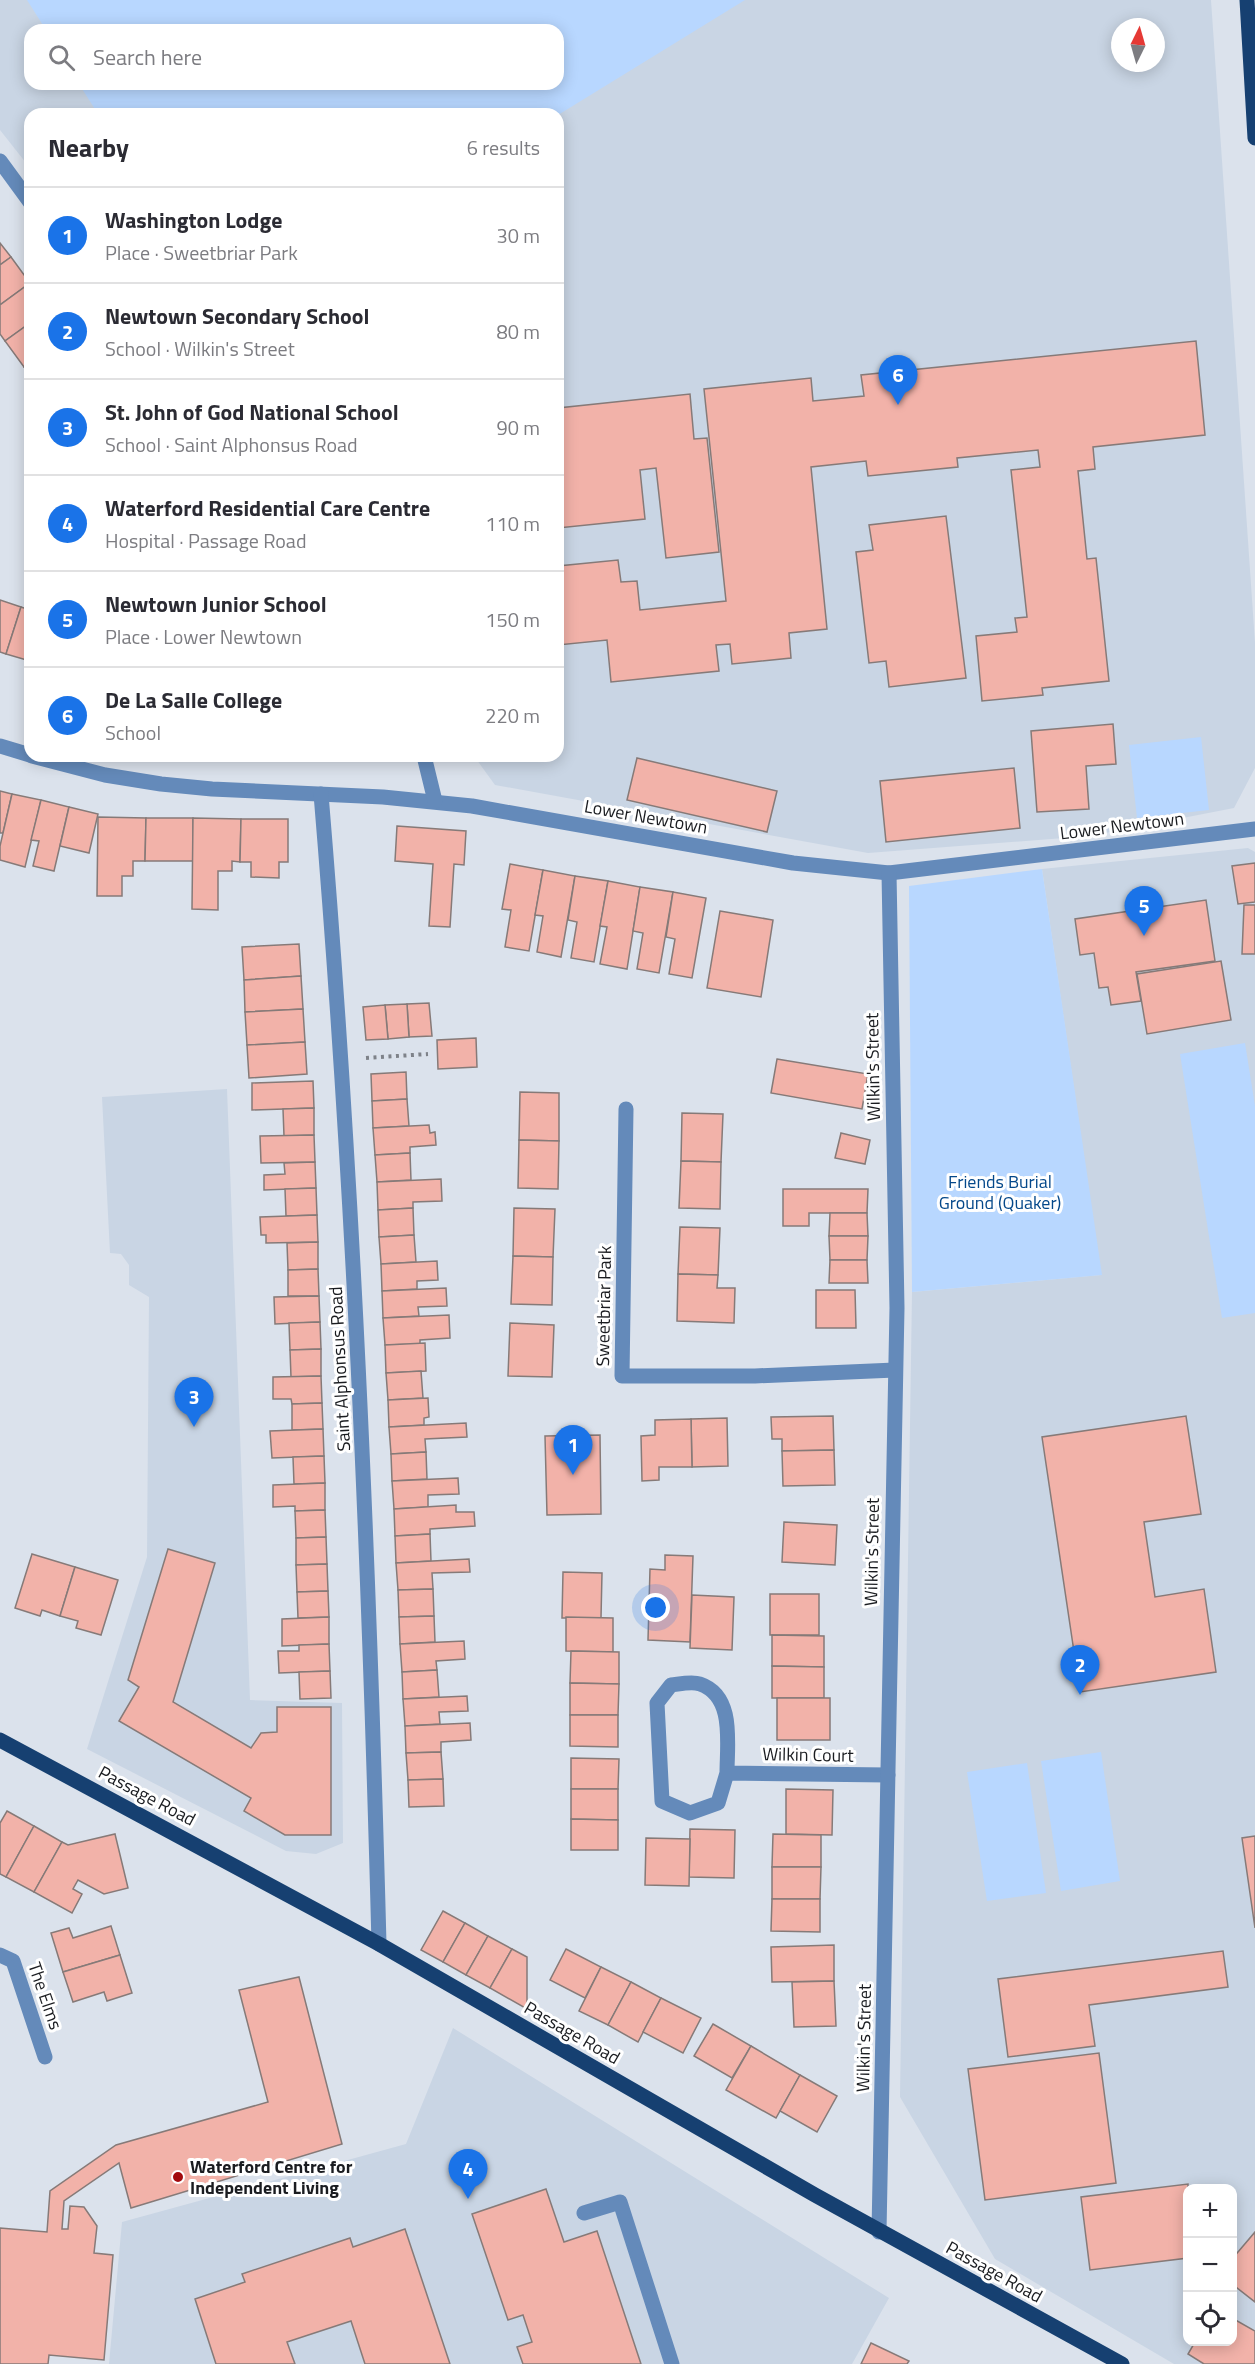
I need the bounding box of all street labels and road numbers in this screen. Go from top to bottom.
street label: Lower Newtown [582,792,710,841]
street label: Lower Newtown [1058,805,1186,847]
street label: Wilkin's Street [858,1012,887,1121]
street label: Sweetbriar Park [589,1245,618,1367]
street label: Saint Alphonsus Road [322,1286,357,1452]
street label: Wilkin's Street [857,1497,886,1606]
street label: Wilkin Court [762,1740,855,1769]
street label: Passage Road [94,1759,201,1833]
street label: The Elms [21,1958,70,2033]
street label: Wilkin's Street [849,1983,878,2092]
street label: Passage Road [519,1994,625,2071]
street label: Passage Road [941,2234,1047,2309]

